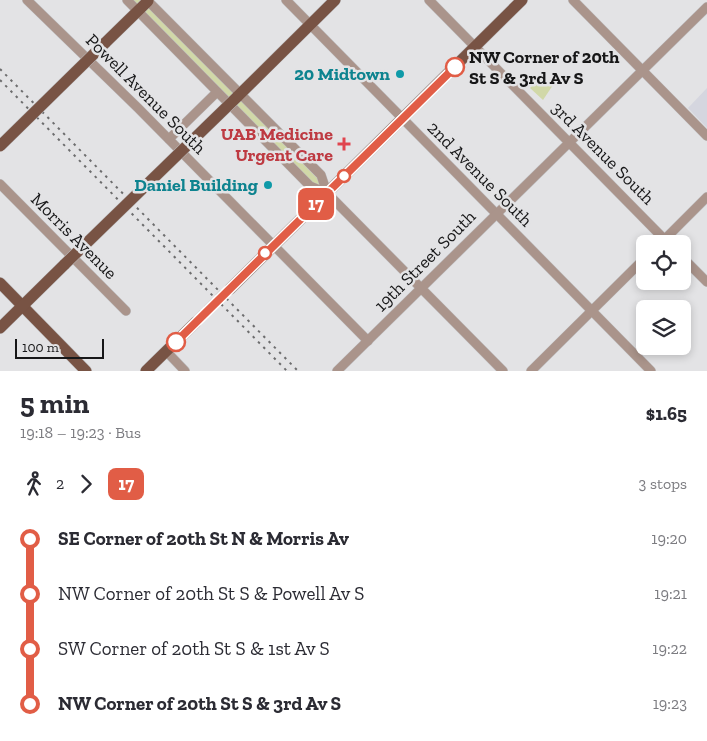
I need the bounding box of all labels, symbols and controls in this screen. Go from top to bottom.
street label: Powell Avenue South [81,29,211,159]
place label: NW Corner of 20th St S & 3rd Av S [469,46,620,89]
marker: NW Corner of 20th St S & 3rd Av S [445,57,465,77]
place label: 20 Midtown [294,63,390,85]
marker: 20 Midtown [394,68,406,80]
street label: 3rd Avenue South [547,97,659,209]
street label: 2nd Avenue South [423,117,537,231]
place label: UAB Medicine Urgent Care [221,123,333,166]
marker: UAB Medicine Urgent Care [337,137,351,151]
unlabelled marker [337,169,351,183]
place label: Daniel Building [134,174,258,196]
marker: Daniel Building [262,179,274,191]
street label: Morris Avenue [26,188,122,284]
line badge: 17 [294,188,338,220]
text: 17 [308,193,324,215]
street label: 19th Street South [370,206,480,316]
map controls [636,235,691,355]
button: locate [636,235,691,290]
unlabelled marker [258,246,272,260]
button: layers [636,300,691,355]
unlabelled marker [166,332,186,352]
scale bar [15,336,104,359]
text: 100 m [22,339,59,356]
text: 5 min [20,387,89,420]
text: $1.65 [646,402,687,425]
text: 19:18 – 19:23 · Bus [20,423,141,442]
icon: walk [20,470,48,498]
icon: forward [72,470,100,498]
text: 17 [118,473,134,495]
text: 2 [56,474,64,493]
text: 3 stops [639,474,687,493]
text: SE Corner of 20th St N & Morris Av [58,527,349,550]
text: 19:20 [651,529,687,548]
text: NW Corner of 20th St S & Powell Av S [58,582,364,605]
text: 19:21 [654,584,687,603]
text: SW Corner of 20th St S & 1st Av S [58,637,330,660]
text: 19:22 [652,639,687,658]
text: NW Corner of 20th St S & 3rd Av S [58,692,341,715]
text: 19:23 [653,694,687,713]

